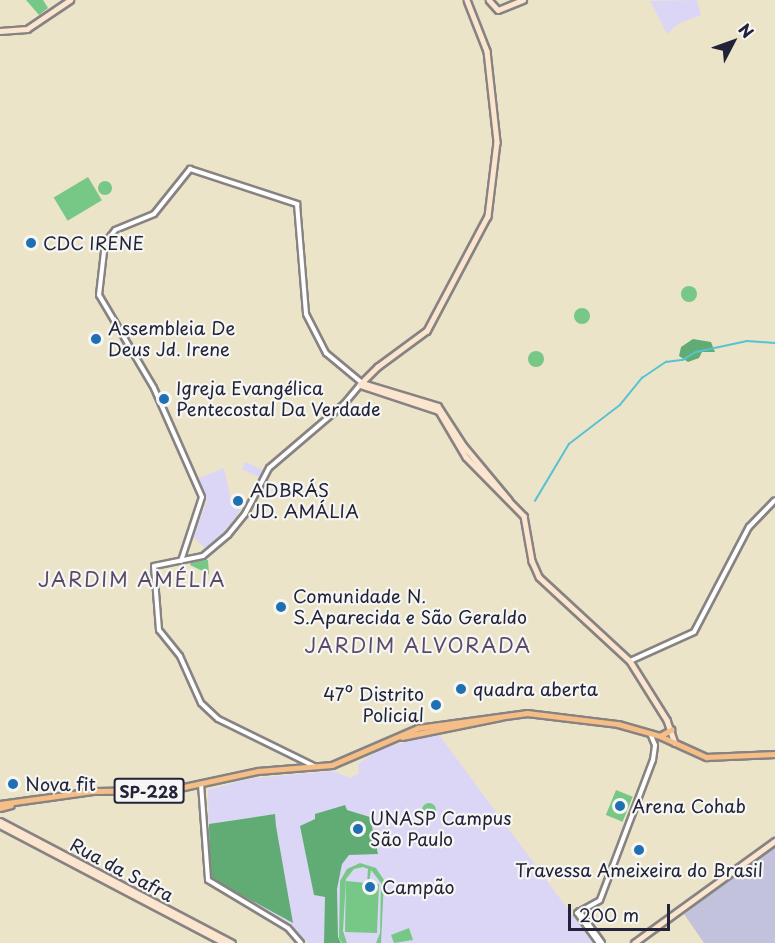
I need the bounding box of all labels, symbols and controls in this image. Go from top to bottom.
north arrow [703,12,763,72]
text: N [733,18,760,43]
place label: CDC IRENE [43,232,145,254]
marker: CDC IRENE [24,236,38,250]
place label: Assembleia De Deus Jd. Irene [108,318,235,360]
marker: Assembleia De Deus Jd. Irene [89,332,103,346]
place label: Igreja Evangélica Pentecostal Da Verdade [176,378,382,420]
marker: Igreja Evangélica Pentecostal Da Verdade [157,392,171,406]
place label: ADBRÁS JD. AMÁLIA [250,480,359,522]
marker: ADBRÁS JD. AMÁLIA [231,494,245,508]
district label: JARDIM AMÉLIA [40,567,224,591]
place label: Comunidade N. S.Aparecida e São Geraldo [293,586,529,628]
marker: Comunidade N. S.Aparecida e São Geraldo [274,600,288,614]
district label: JARDIM ALVORADA [306,633,530,657]
place label: quadra aberta [473,678,599,700]
marker: quadra aberta [454,682,468,696]
place label: 47º Distrito Policial [323,684,424,726]
marker: 47º Distrito Policial [429,698,443,712]
place label: Nova fit [25,773,95,795]
marker: Nova fit [6,777,20,791]
road number: SP-228 [113,778,185,804]
place label: Arena Cohab [632,795,745,817]
marker: Arena Cohab [613,799,627,813]
place label: UNASP Campus São Paulo [370,808,512,850]
marker: UNASP Campus São Paulo [351,822,365,836]
street label: Rua da Safra [66,833,178,907]
marker: Travessa Ameixeira do Brasil [632,843,646,857]
place label: Travessa Ameixeira do Brasil [514,859,764,881]
place label: Campão [382,876,455,898]
marker: Campão [363,880,377,894]
scale bar [571,892,673,930]
text: 200 m [579,901,639,928]

